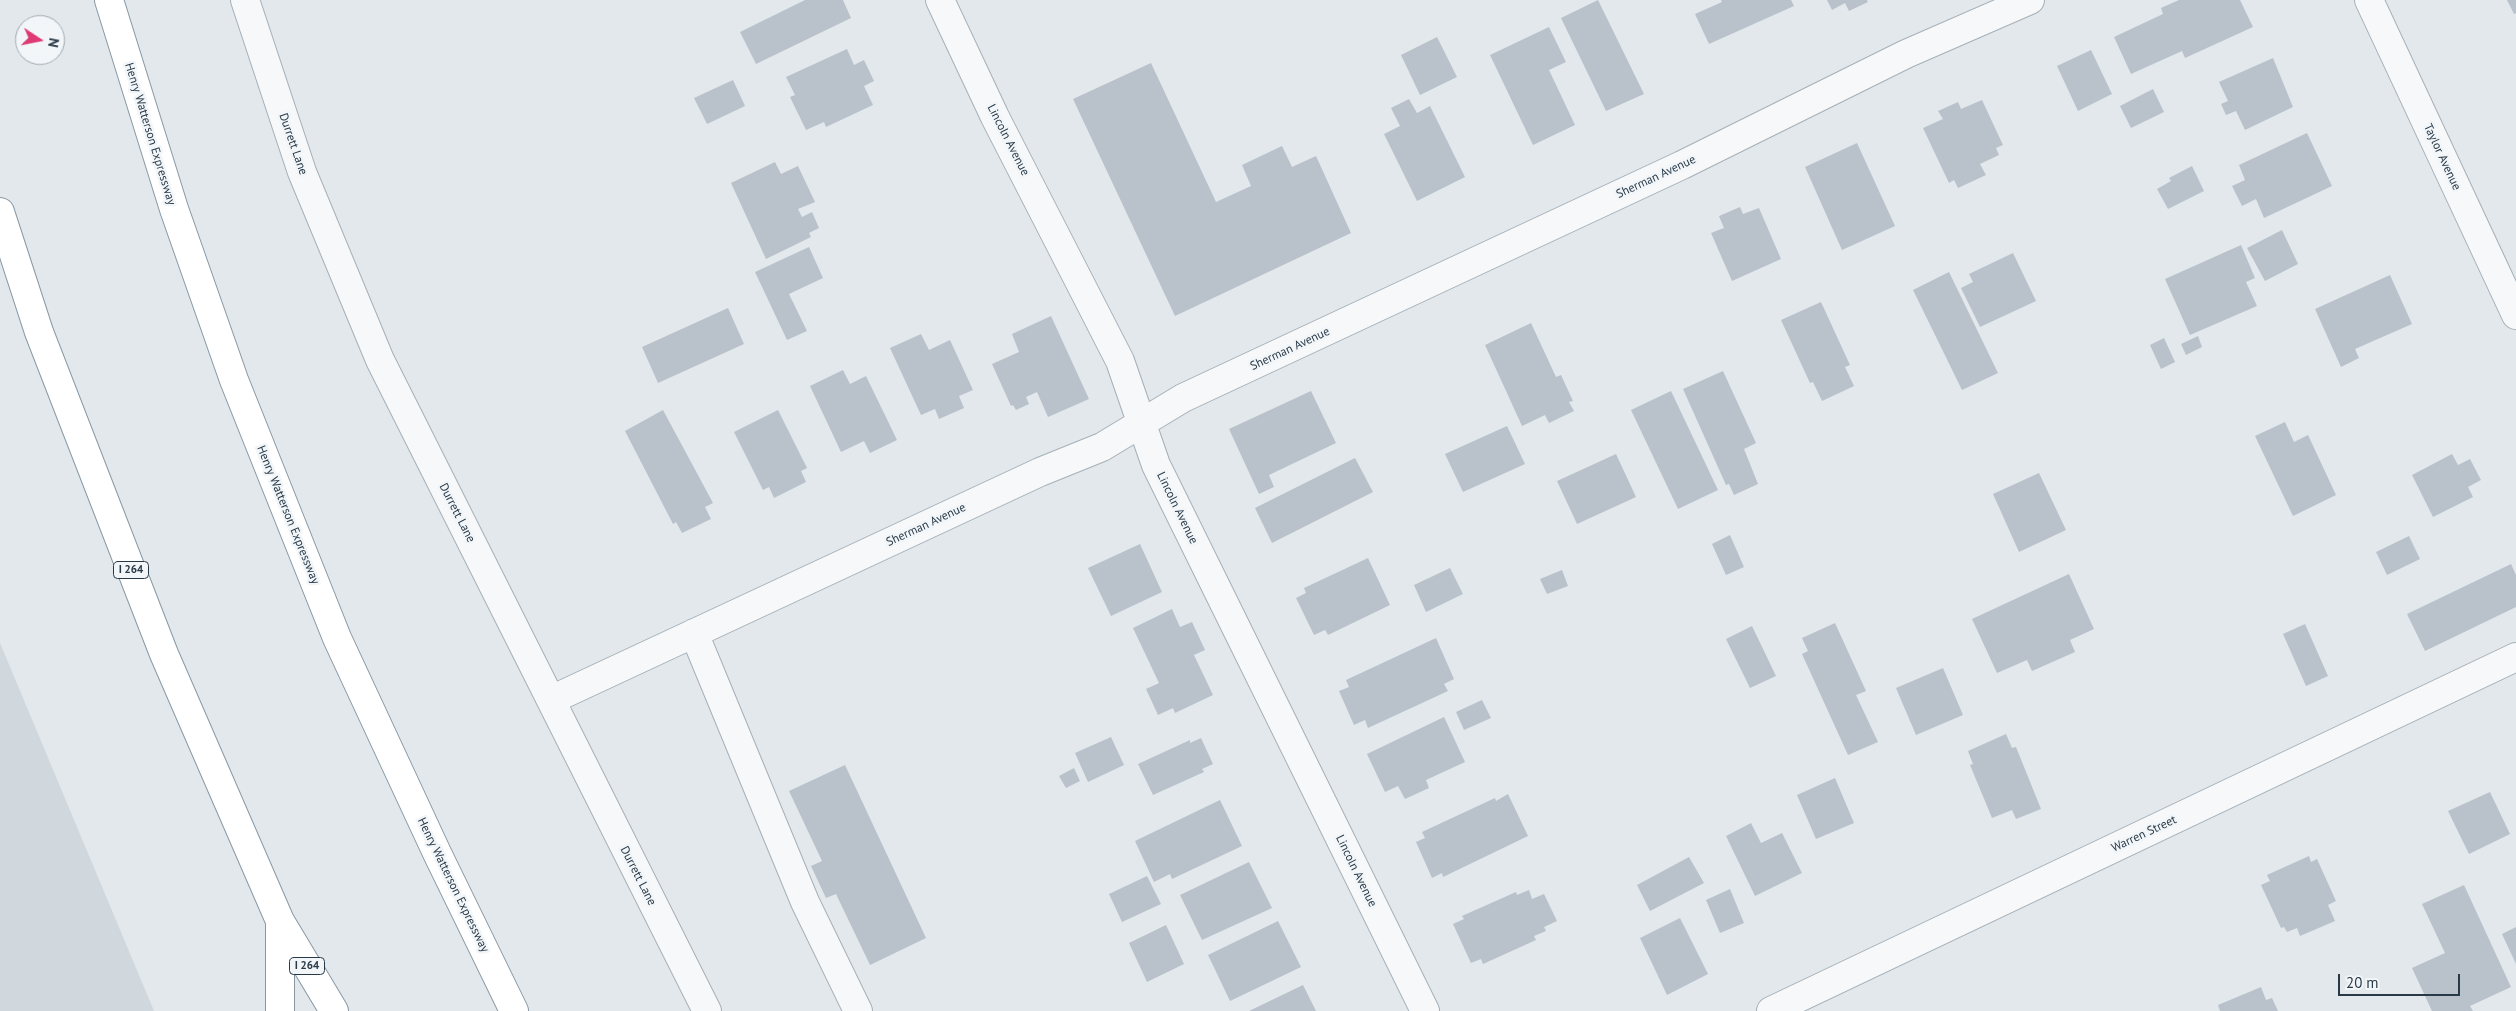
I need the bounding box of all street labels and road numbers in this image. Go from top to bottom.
street label: Henry Watterson Expressway [121,61,179,207]
street label: Lincoln Avenue [984,102,1032,178]
street label: Durrett Lane [276,111,310,177]
street label: Taylor Avenue [2420,121,2464,193]
street label: Sherman Avenue [1614,152,1698,202]
street label: Sherman Avenue [1248,324,1332,374]
street label: Henry Watterson Expressway [254,444,322,586]
street label: Lincoln Avenue [1153,470,1201,546]
street label: Durrett Lane [436,481,478,545]
street label: Sherman Avenue [884,500,968,550]
road number: I 264 [114,562,148,578]
street label: Warren Street [2109,813,2179,855]
street label: Henry Watterson Expressway [414,815,492,955]
street label: Lincoln Avenue [1332,833,1380,909]
street label: Durrett Lane [617,844,659,908]
road number: I 264 [290,958,324,974]

